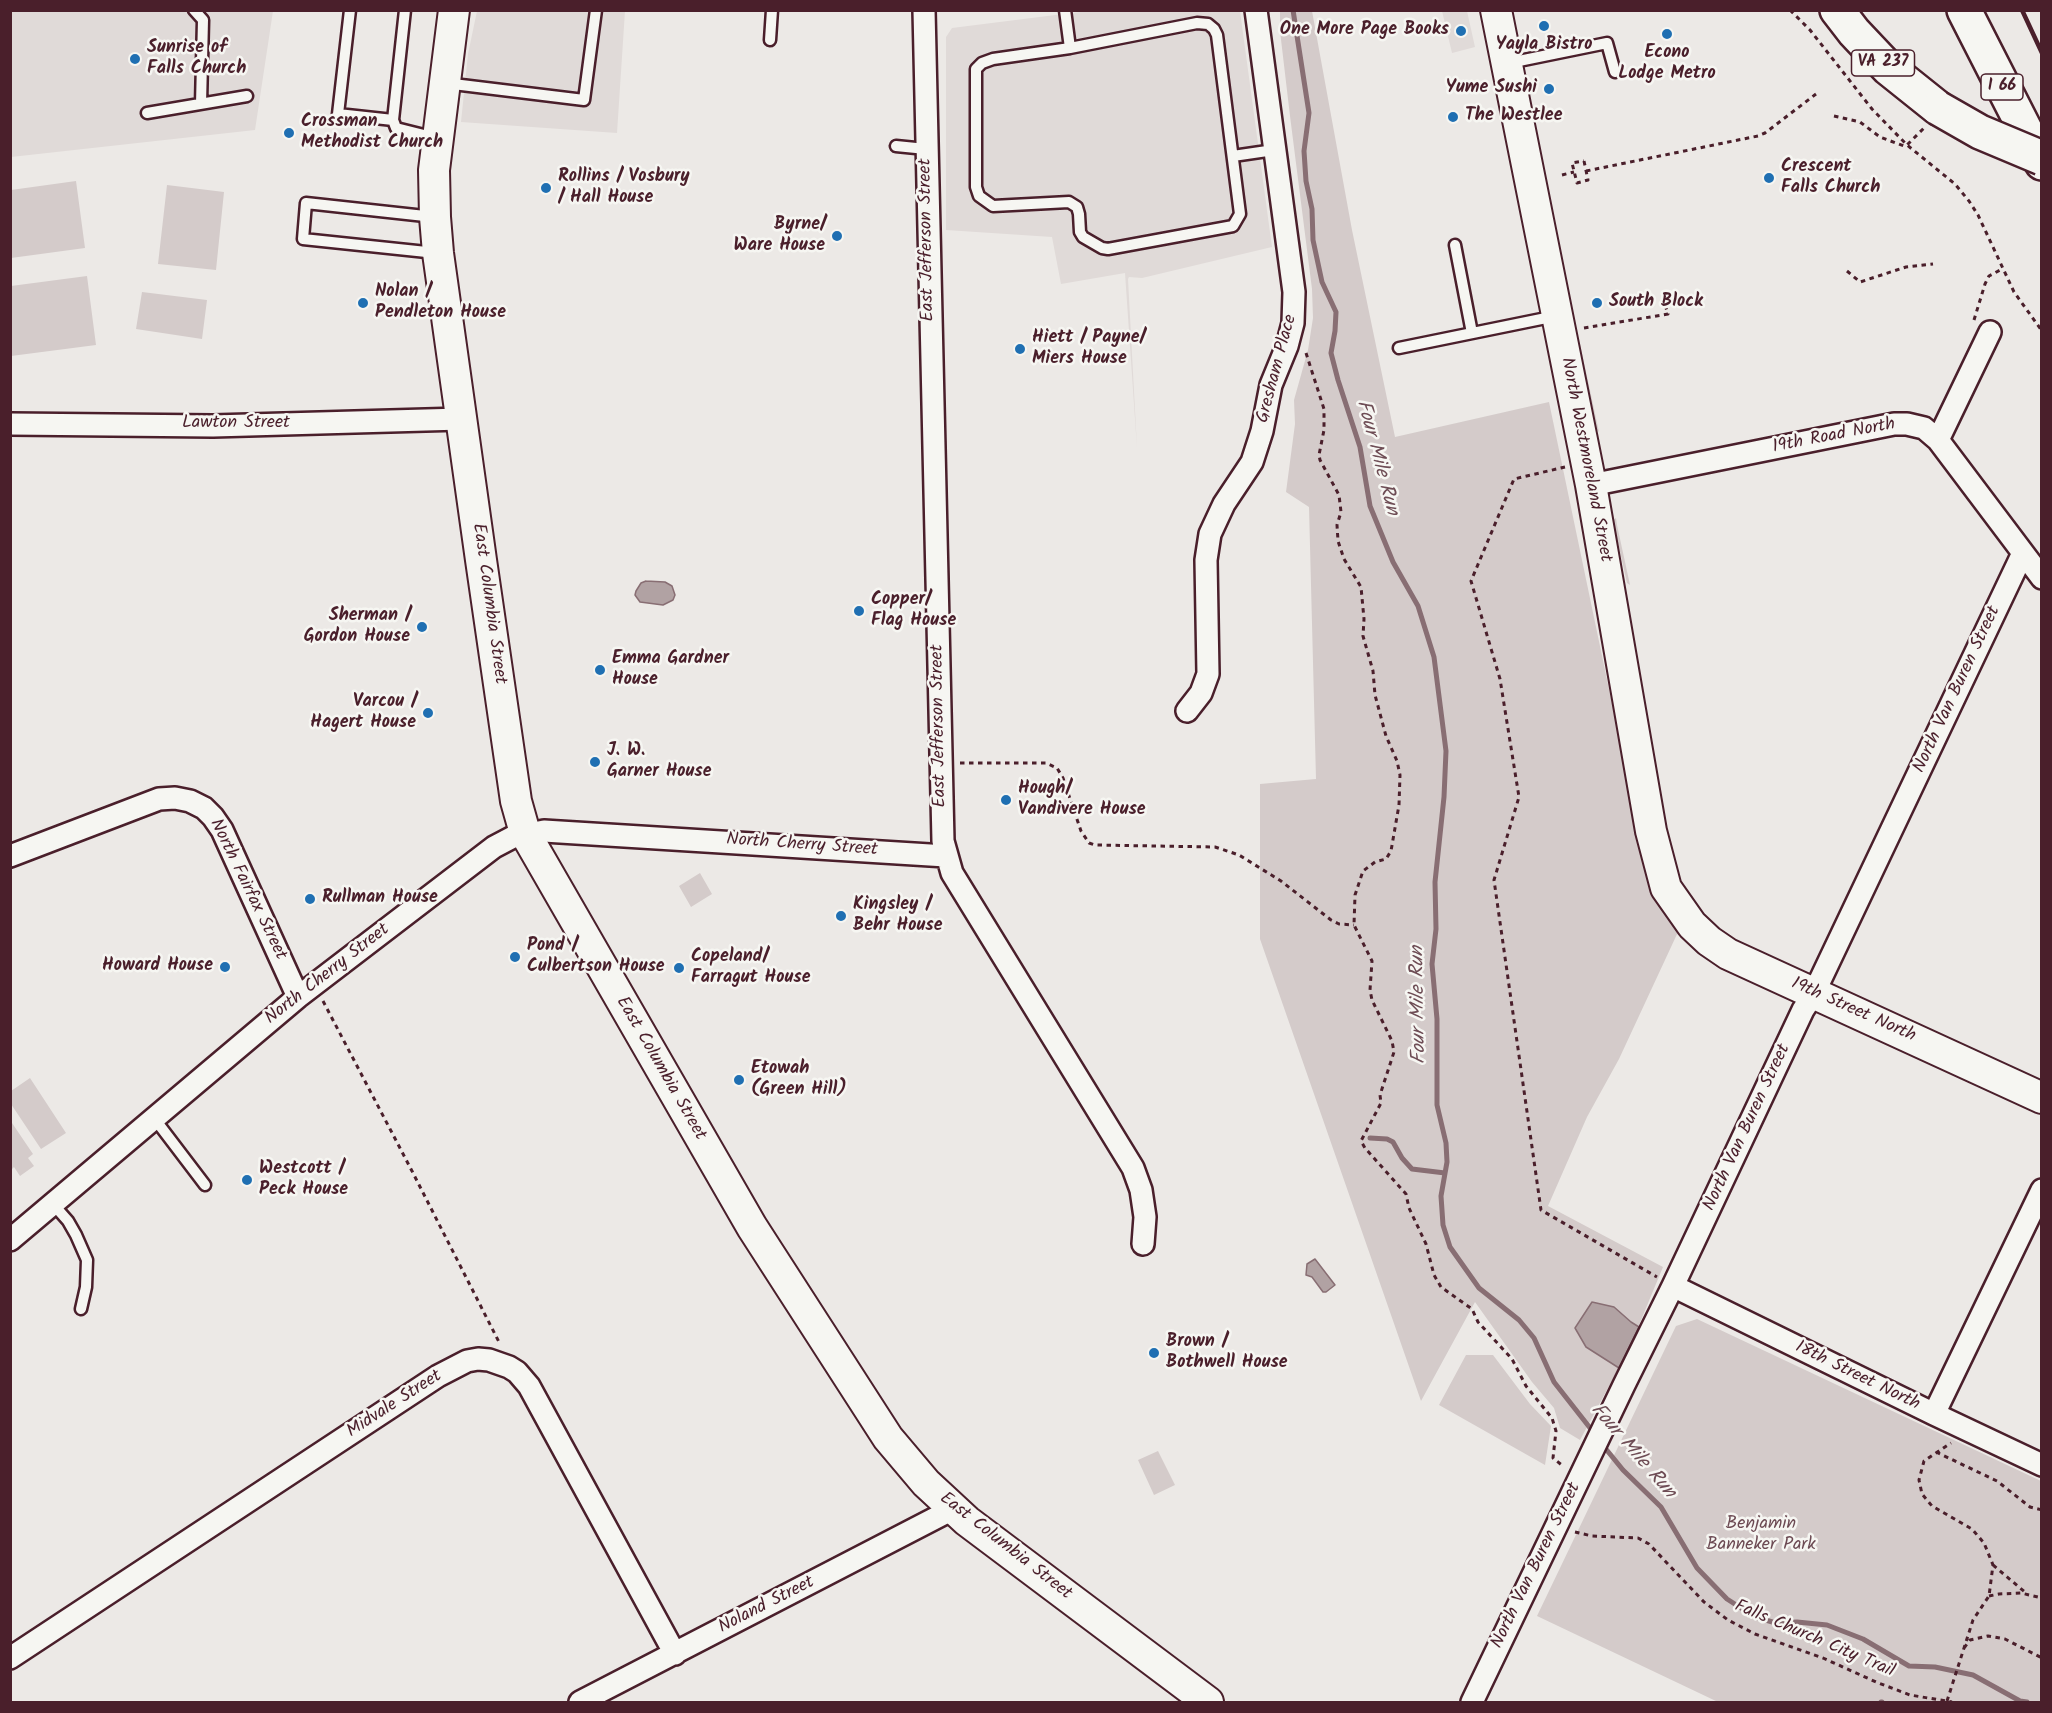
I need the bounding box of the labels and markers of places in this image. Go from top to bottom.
marker: Yayla Bistro [1537,19,1551,33]
place label: One More Page Books [1280,20,1449,42]
marker: One More Page Books [1454,24,1468,38]
marker: Econo Lodge Metro [1660,27,1674,41]
place label: Yayla Bistro [1496,35,1592,57]
place label: Sunrise of Falls Church [147,38,246,80]
place label: Econo Lodge Metro [1618,43,1716,86]
marker: Sunrise of Falls Church [128,52,142,66]
place label: Yume Sushi [1446,78,1537,100]
marker: Yume Sushi [1542,82,1556,96]
place label: The Westlee [1465,106,1562,128]
marker: The Westlee [1446,110,1460,124]
place label: Crossman Methodist Church [301,112,443,154]
marker: Crossman Methodist Church [282,126,296,140]
place label: Crescent Falls Church [1781,157,1880,200]
place label: Rollins / Vosbury / Hall House [558,167,690,210]
marker: Crescent Falls Church [1762,171,1776,185]
marker: Rollins / Vosbury / Hall House [539,181,553,195]
place label: Byrne/ Ware House [734,215,825,258]
marker: Byrne/ Ware House [830,229,844,243]
place label: Nolan / Pendleton House [375,282,506,324]
place label: South Block [1609,292,1703,314]
marker: Nolan / Pendleton House [356,296,370,310]
marker: South Block [1590,296,1604,310]
place label: Hiett / Payne/ Miers House [1032,328,1145,370]
marker: Hiett / Payne/ Miers House [1013,342,1027,356]
place label: Copper/ Flag House [871,590,956,632]
marker: Copper/ Flag House [852,604,866,618]
place label: Sherman / Gordon House [304,606,410,648]
marker: Sherman / Gordon House [415,620,429,634]
place label: Emma Gardner House [612,649,729,692]
marker: Emma Gardner House [593,663,607,677]
place label: Varcou / Hagert House [310,692,416,734]
marker: Varcou / Hagert House [421,706,435,720]
place label: J. W. Garner House [607,741,712,783]
marker: J. W. Garner House [588,755,602,769]
place label: Hough/ Vandivere House [1018,779,1146,822]
marker: Hough/ Vandivere House [999,793,1013,807]
place label: Rullman House [322,888,438,910]
marker: Rullman House [303,892,317,906]
place label: Kingsley / Behr House [853,895,942,938]
marker: Kingsley / Behr House [834,909,848,923]
place label: Pond / Culbertson House [527,936,665,978]
place label: Copeland/ Farragut House [691,947,810,990]
marker: Pond / Culbertson House [508,950,522,964]
place label: Howard House [102,956,213,978]
marker: Howard House [218,960,232,974]
marker: Copeland/ Farragut House [672,961,686,975]
place label: Etowah (Green Hill) [751,1059,847,1102]
marker: Etowah (Green Hill) [732,1073,746,1087]
place label: Westcott / Peck House [259,1159,348,1202]
marker: Westcott / Peck House [240,1173,254,1187]
place label: Brown / Bothwell House [1166,1332,1288,1374]
marker: Brown / Bothwell House [1147,1346,1161,1360]

